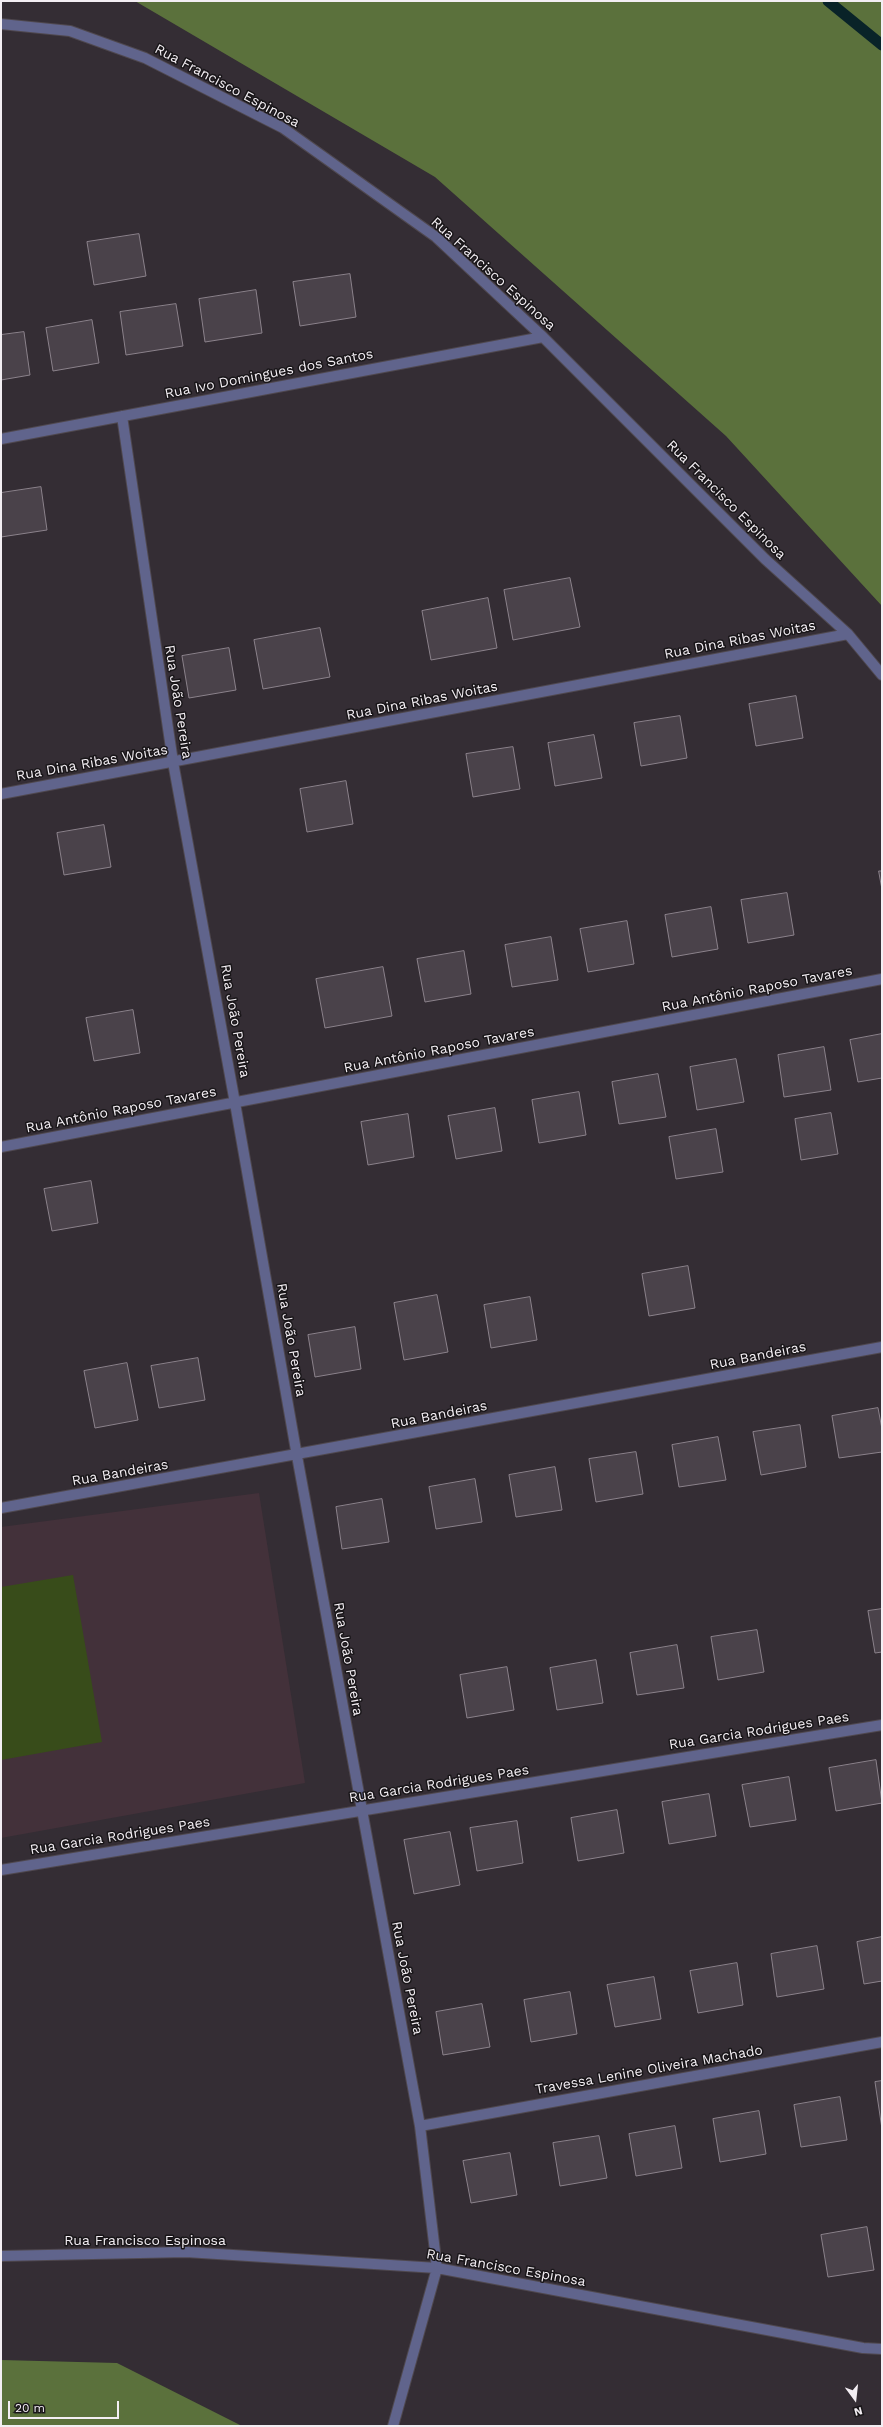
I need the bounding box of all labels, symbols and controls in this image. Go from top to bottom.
street label: Rua Francisco Espinosa [152,41,302,131]
street label: Rua Francisco Espinosa [427,214,559,334]
street label: Rua Ivo Domingues dos Santos [163,346,375,402]
street label: Rua Francisco Espinosa [663,437,789,563]
street label: Rua Dina Ribas Woitas [663,617,817,663]
street label: Rua João Pereira [161,644,195,760]
street label: Rua Dina Ribas Woitas [345,678,499,724]
street label: Rua Dina Ribas Woitas [15,741,169,785]
street label: Rua Antônio Raposo Tavares [660,962,854,1016]
street label: Rua João Pereira [217,963,253,1079]
street label: Rua Antônio Raposo Tavares [342,1023,536,1077]
street label: Rua Antônio Raposo Tavares [24,1083,218,1137]
street label: Rua João Pereira [273,1282,309,1398]
street label: Rua Bandeiras [708,1338,808,1374]
street label: Rua Bandeiras [389,1397,489,1433]
street label: Rua Bandeiras [70,1456,170,1490]
street label: Rua João Pereira [330,1601,366,1717]
street label: Rua Garcia Rodrigues Paes [668,1708,850,1754]
street label: Rua Garcia Rodrigues Paes [348,1761,530,1807]
street label: Rua Garcia Rodrigues Paes [29,1813,211,1859]
street label: Rua João Pereira [388,1920,426,2036]
street label: Travessa Lenine Oliveira Machado [534,2042,764,2098]
street label: Rua Francisco Espinosa [64,2233,226,2249]
street label: Rua Francisco Espinosa [425,2246,587,2290]
north arrow [835,2379,875,2419]
scale bar [10,2393,121,2419]
text: 20 m [15,2401,45,2415]
text: N [853,2404,864,2418]

